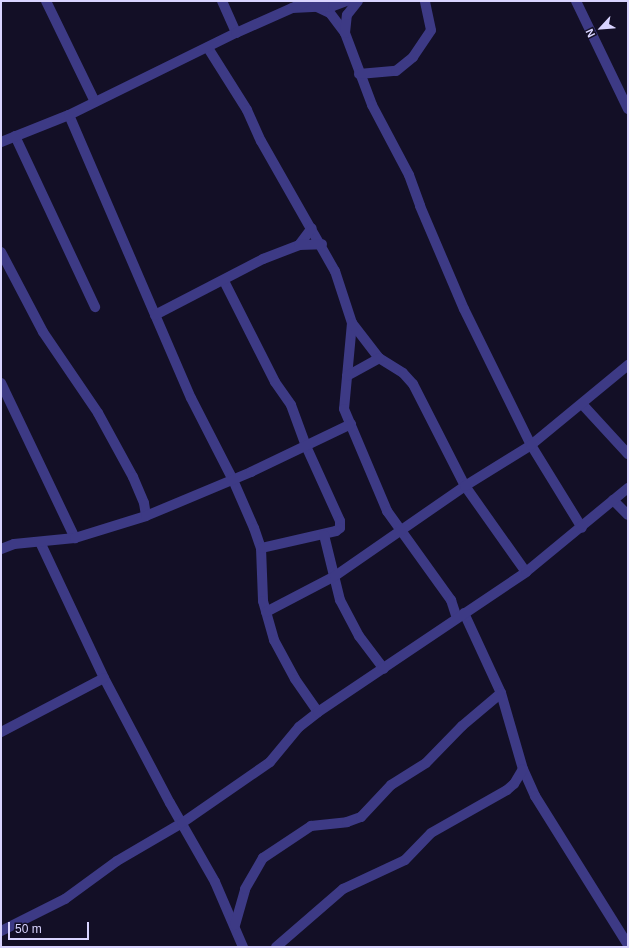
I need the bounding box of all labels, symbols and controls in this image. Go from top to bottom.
north arrow [581,8,621,48]
text: N [583,27,597,39]
scale bar [10,914,91,940]
text: 50 m [15,922,42,936]

